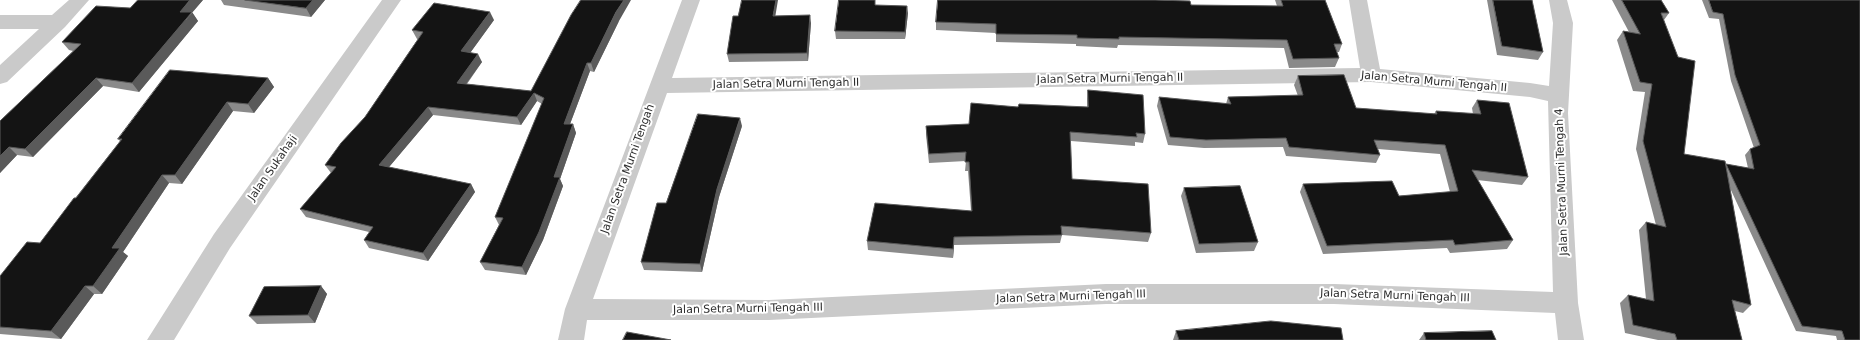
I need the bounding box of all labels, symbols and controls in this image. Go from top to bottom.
street label: Jalan Setra Murni Tengah II [1360,69,1508,95]
street label: Jalan Setra Murni Tengah II [1037,71,1183,87]
street label: Jalan Setra Murni Tengah II [713,76,859,92]
street label: Jalan Setra Murni Tengah [598,103,658,235]
street label: Jalan Setra Murni Tengah 4 [1553,108,1571,256]
street label: Jalan Sukahaji [246,133,300,203]
street label: Jalan Setra Murni Tengah III [1320,287,1470,305]
street label: Jalan Setra Murni Tengah III [996,288,1146,306]
street label: Jalan Setra Murni Tengah III [673,301,823,317]

